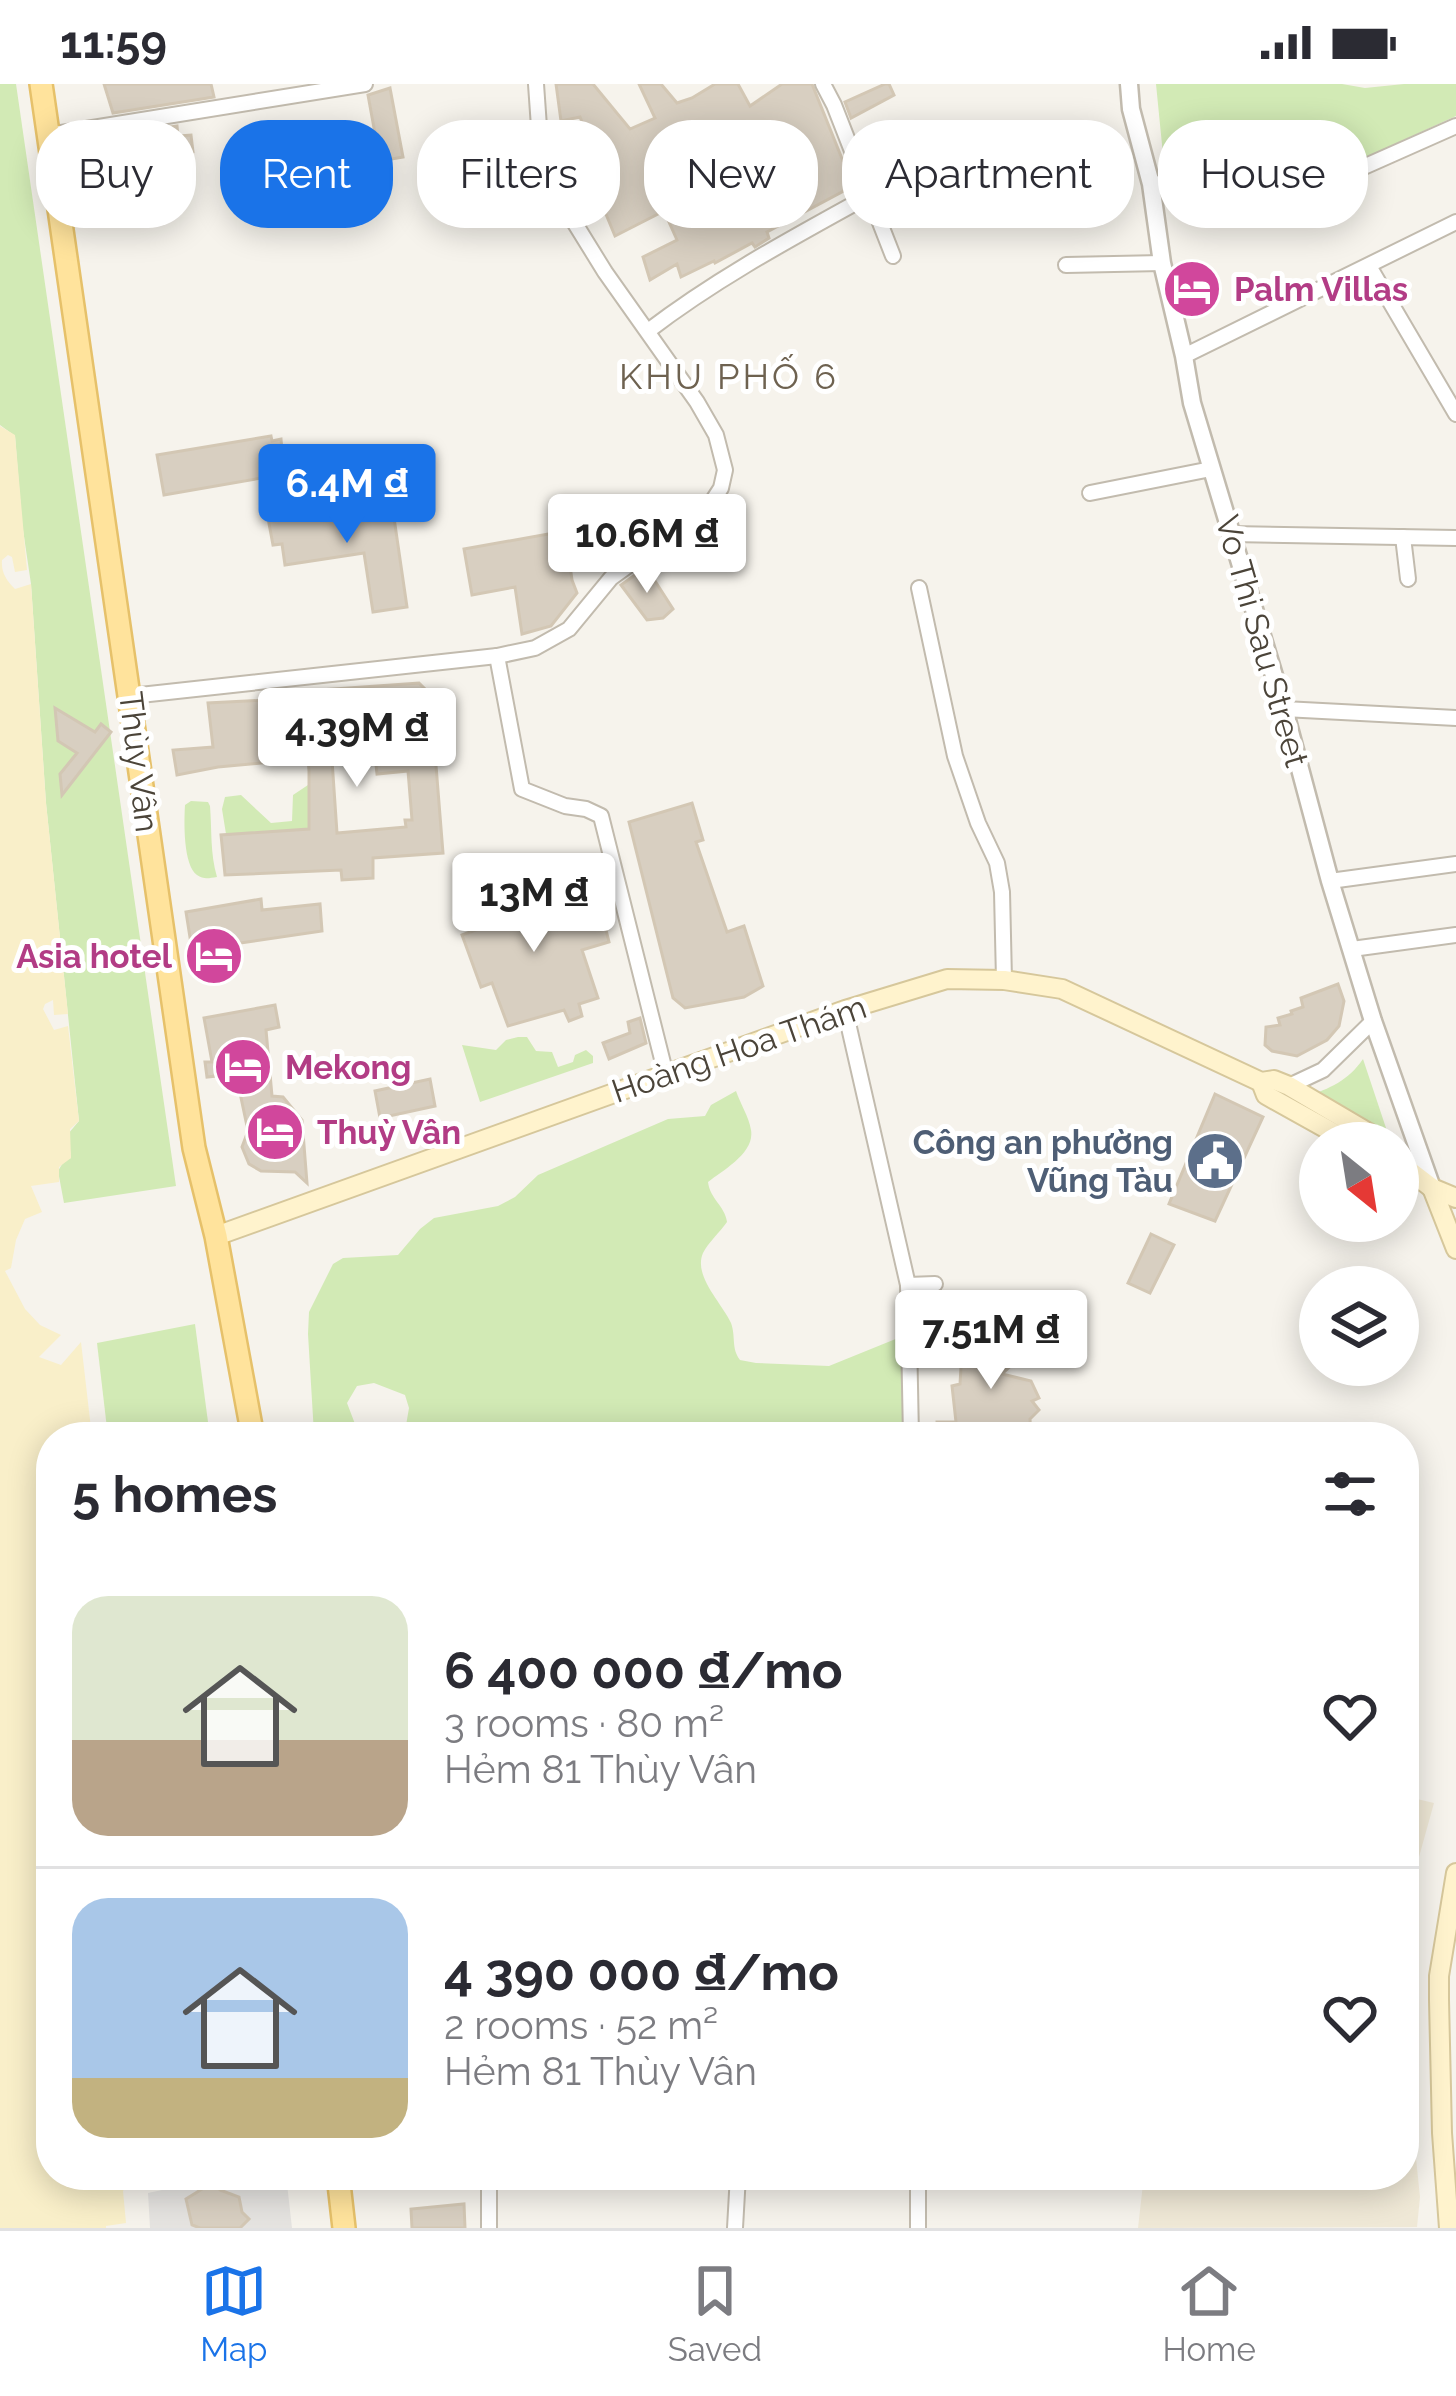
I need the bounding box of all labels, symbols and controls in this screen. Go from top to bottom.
text: 11:59 [60,16,167,69]
chip: Buy [36,120,196,228]
chip: Rent [220,120,393,228]
chip: Filters [417,120,620,228]
chip: New [644,120,818,228]
chip: Apartment [842,120,1134,228]
chip: House [1158,120,1368,228]
hotel icon: Palm Villas [1161,258,1223,320]
place label: Palm Villas [1234,270,1408,309]
district label: KHU PHỐ 6 [619,354,839,397]
pin: 6.4M ₫ [249,444,445,546]
text: 6.4M ₫ [286,460,408,506]
pin: 10.6M ₫ [536,494,758,596]
text: 10.6M ₫ [575,510,719,556]
street label: Vo Thi Sau Street [1207,511,1317,771]
pin: 4.39M ₫ [246,688,468,790]
street label: Thùy Vân [111,690,167,834]
text: 4.39M ₫ [285,704,429,750]
pin: 13M ₫ [450,853,618,955]
text: 13M ₫ [479,869,589,915]
hotel icon: Asia hotel [183,925,245,987]
place label: Asia hotel [16,937,173,976]
street label: Hoàng Hoa Thám [607,987,871,1111]
hotel icon: Mekong [212,1036,274,1098]
place label: Mekong [285,1048,411,1087]
hotel icon: Thuỳ Vân [244,1101,306,1163]
place label: Thuỳ Vân [317,1113,461,1152]
north arrow [1299,1122,1419,1242]
map controls [1299,1122,1419,1386]
place label: Công an phường Vũng Tàu [913,1123,1173,1200]
public building icon: Công an phường Vũng Tàu [1184,1130,1246,1192]
button: layers [1299,1266,1419,1386]
pin: 7.51M ₫ [880,1290,1102,1392]
text: 7.51M ₫ [922,1306,1060,1352]
icon: filters [1317,1461,1383,1527]
text: 5 homes [72,1464,277,1524]
text: 6 400 000 ₫/mo [444,1640,843,1700]
icon: home [168,1644,312,1788]
icon: heart [1317,1683,1383,1749]
text: 3 rooms · 80 m² [444,1700,724,1746]
text: Hẻm 81 Thùy Vân [444,1746,757,1792]
text: 4 390 000 ₫/mo [444,1942,839,2002]
icon: home [168,1946,312,2090]
icon: heart [1317,1985,1383,2051]
text: 2 rooms · 52 m² [444,2002,718,2048]
text: Hẻm 81 Thùy Vân [444,2048,757,2094]
tab: Map [200,2258,267,2369]
tab: Saved [668,2258,762,2369]
tab: Home [1162,2258,1256,2369]

